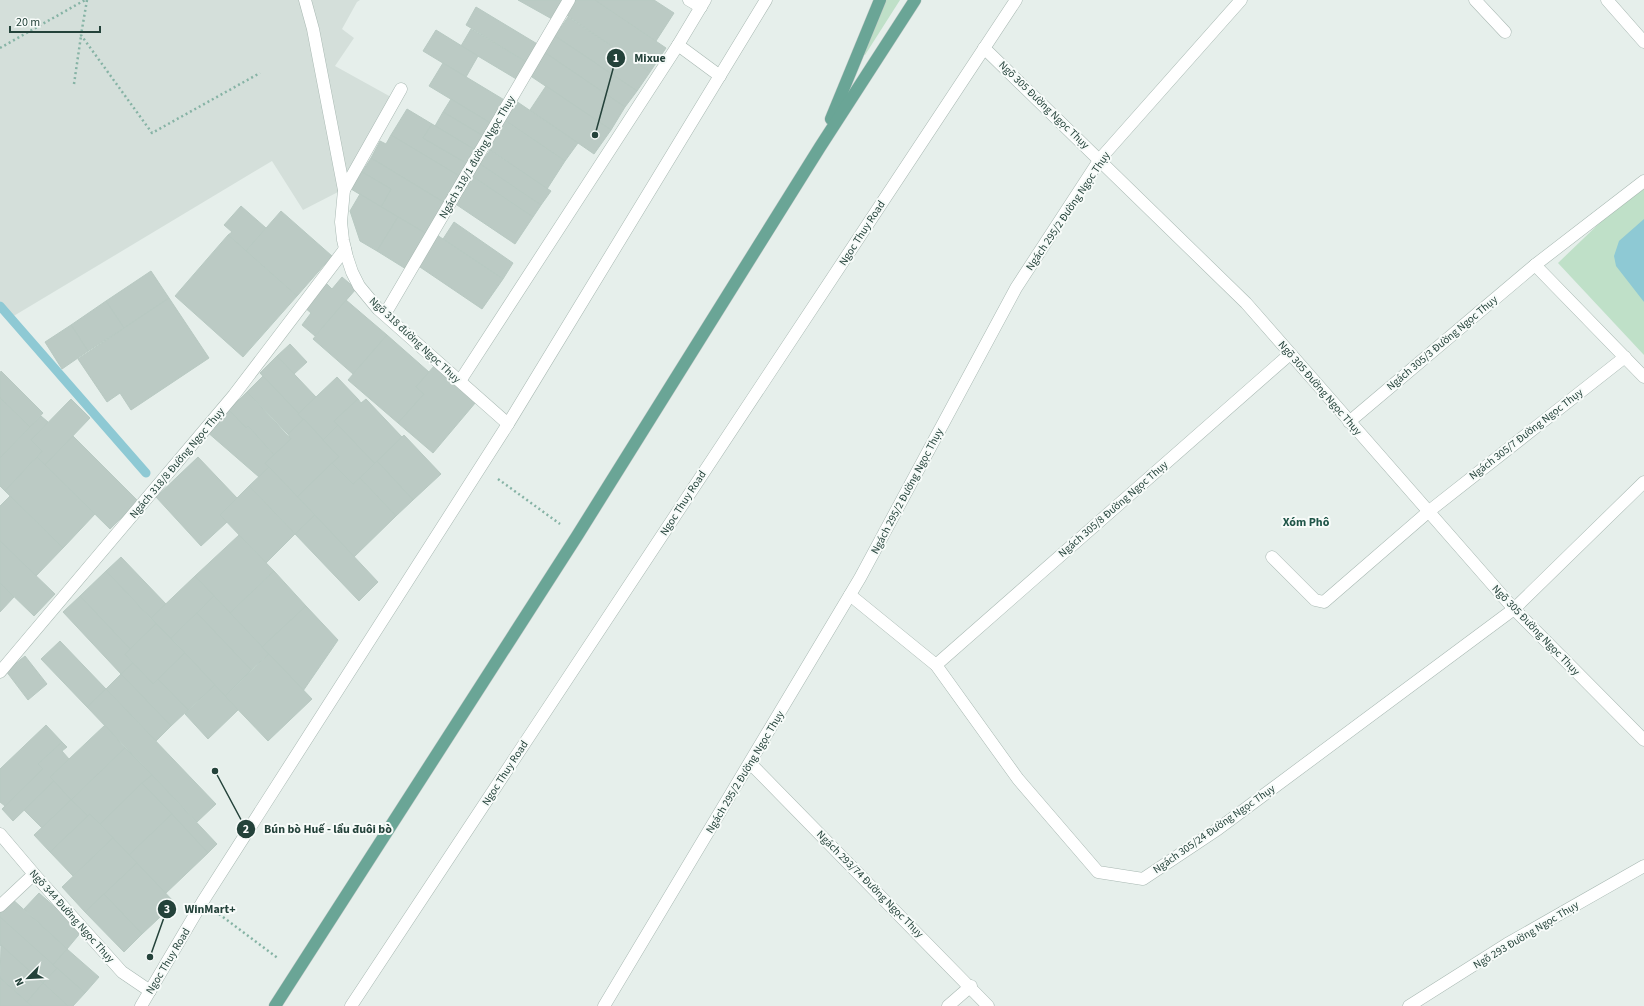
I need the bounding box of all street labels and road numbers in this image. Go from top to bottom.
street label: Ngõ 305 Đường Ngọc Thụy [995,58,1093,152]
street label: Ngách 318/1 đường Ngọc Thụy [436,93,518,221]
street label: Ngách 295/2 Đường Ngọc Thụy [1022,149,1114,273]
street label: Ngoc Thuy Road [835,198,889,268]
street label: Ngách 305/3 Đường Ngọc Thụy [1383,292,1501,394]
street label: Ngõ 318 đường Ngọc Thụy [366,294,464,386]
street label: Ngõ 305 Đường Ngọc Thụy [1275,338,1365,438]
street label: Ngách 305/7 Đường Ngọc Thụy [1466,385,1586,483]
street label: Ngách 318/8 Đường Ngọc Thụy [126,404,228,522]
street label: Ngách 295/2 Đường Ngọc Thụy [867,425,947,557]
street label: Ngách 305/8 Đường Ngọc Thụy [1055,457,1171,561]
street label: Ngoc Thuy Road [656,468,710,538]
street label: Ngõ 305 Đường Ngọc Thụy [1489,581,1583,679]
street label: Ngách 295/2 Đường Ngọc Thụy [702,708,788,836]
street label: Ngoc Thuy Road [478,738,532,808]
street label: Ngách 305/24 Đường Ngọc Thụy [1150,781,1278,877]
street label: Ngách 293/74 Đường Ngọc Thụy [813,827,927,941]
street label: Ngõ 344 Đường Ngọc Thụy [26,866,118,966]
street label: Ngõ 293 Đường Ngọc Thụy [1470,897,1582,973]
street label: Ngoc Thuy Road [142,925,194,997]

